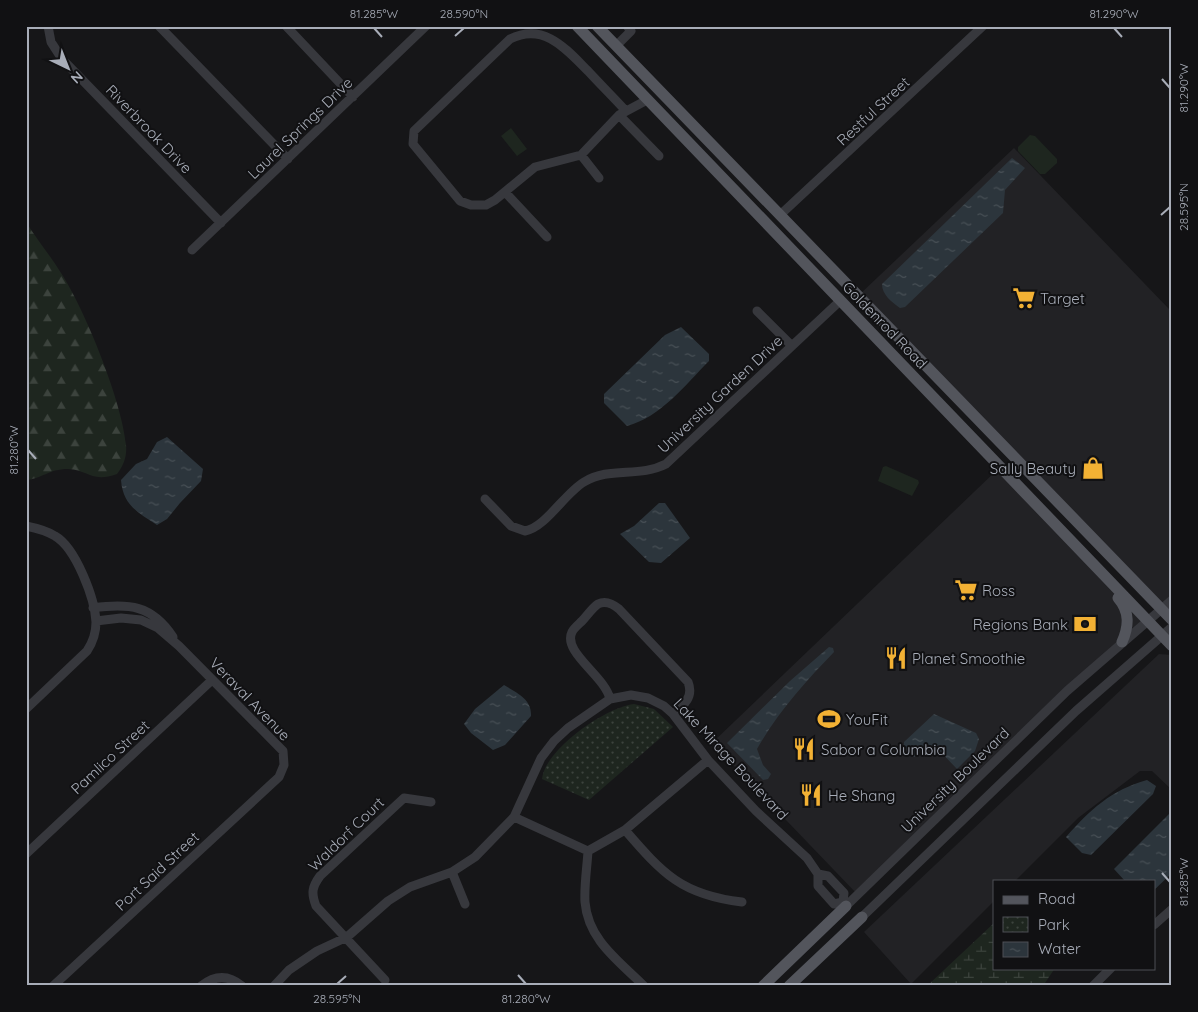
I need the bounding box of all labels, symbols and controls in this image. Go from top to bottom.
text: 81.285°W [350,6,399,21]
text: 28.590°N [440,6,488,21]
text: 81.290°W [1089,6,1139,21]
north arrow [42,42,92,92]
text: 81.290°W [1176,63,1191,113]
text: N [67,67,87,88]
street label: Restful Street [833,72,913,150]
street label: Laurel Springs Drive [244,73,356,183]
street label: Riverbrook Drive [102,81,196,177]
text: 28.595°N [1176,183,1191,231]
street label: Goldenrod Road [839,277,931,373]
supermarket icon: Target [1011,285,1037,311]
place label: Target [1040,289,1085,308]
street label: University Garden Drive [653,331,787,457]
text: 81.280°W [6,425,21,474]
shop icon: Sally Beauty [1080,455,1106,481]
place label: Sally Beauty [990,459,1076,478]
supermarket icon: Ross [953,577,979,603]
place label: Ross [982,581,1015,600]
bank icon: Regions Bank [1072,611,1098,637]
place label: Regions Bank [973,615,1068,634]
restaurant icon: Planet Smoothie [883,645,909,671]
place label: Planet Smoothie [912,649,1025,668]
street label: Veraval Avenue [205,653,295,745]
street label: Lake Mirage Boulevard [670,694,792,824]
sports icon: YouFit [816,706,842,732]
place label: YouFit [846,710,888,729]
street label: Pamlico Street [67,716,153,798]
street label: University Boulevard [897,723,1013,837]
restaurant icon: Sabor a Columbia [791,736,817,762]
place label: Sabor a Columbia [821,740,946,759]
restaurant icon: He Shang [798,782,824,808]
place label: He Shang [828,786,895,805]
street label: Waldorf Court [304,793,388,875]
street label: Port Said Street [111,827,203,915]
text: 81.285°W [1176,857,1191,906]
legend [993,880,1156,970]
text: Road [1038,889,1075,908]
text: Park [1038,915,1070,934]
text: Water [1038,939,1081,958]
text: 28.595°N [313,991,361,1006]
text: 81.280°W [502,991,551,1006]

